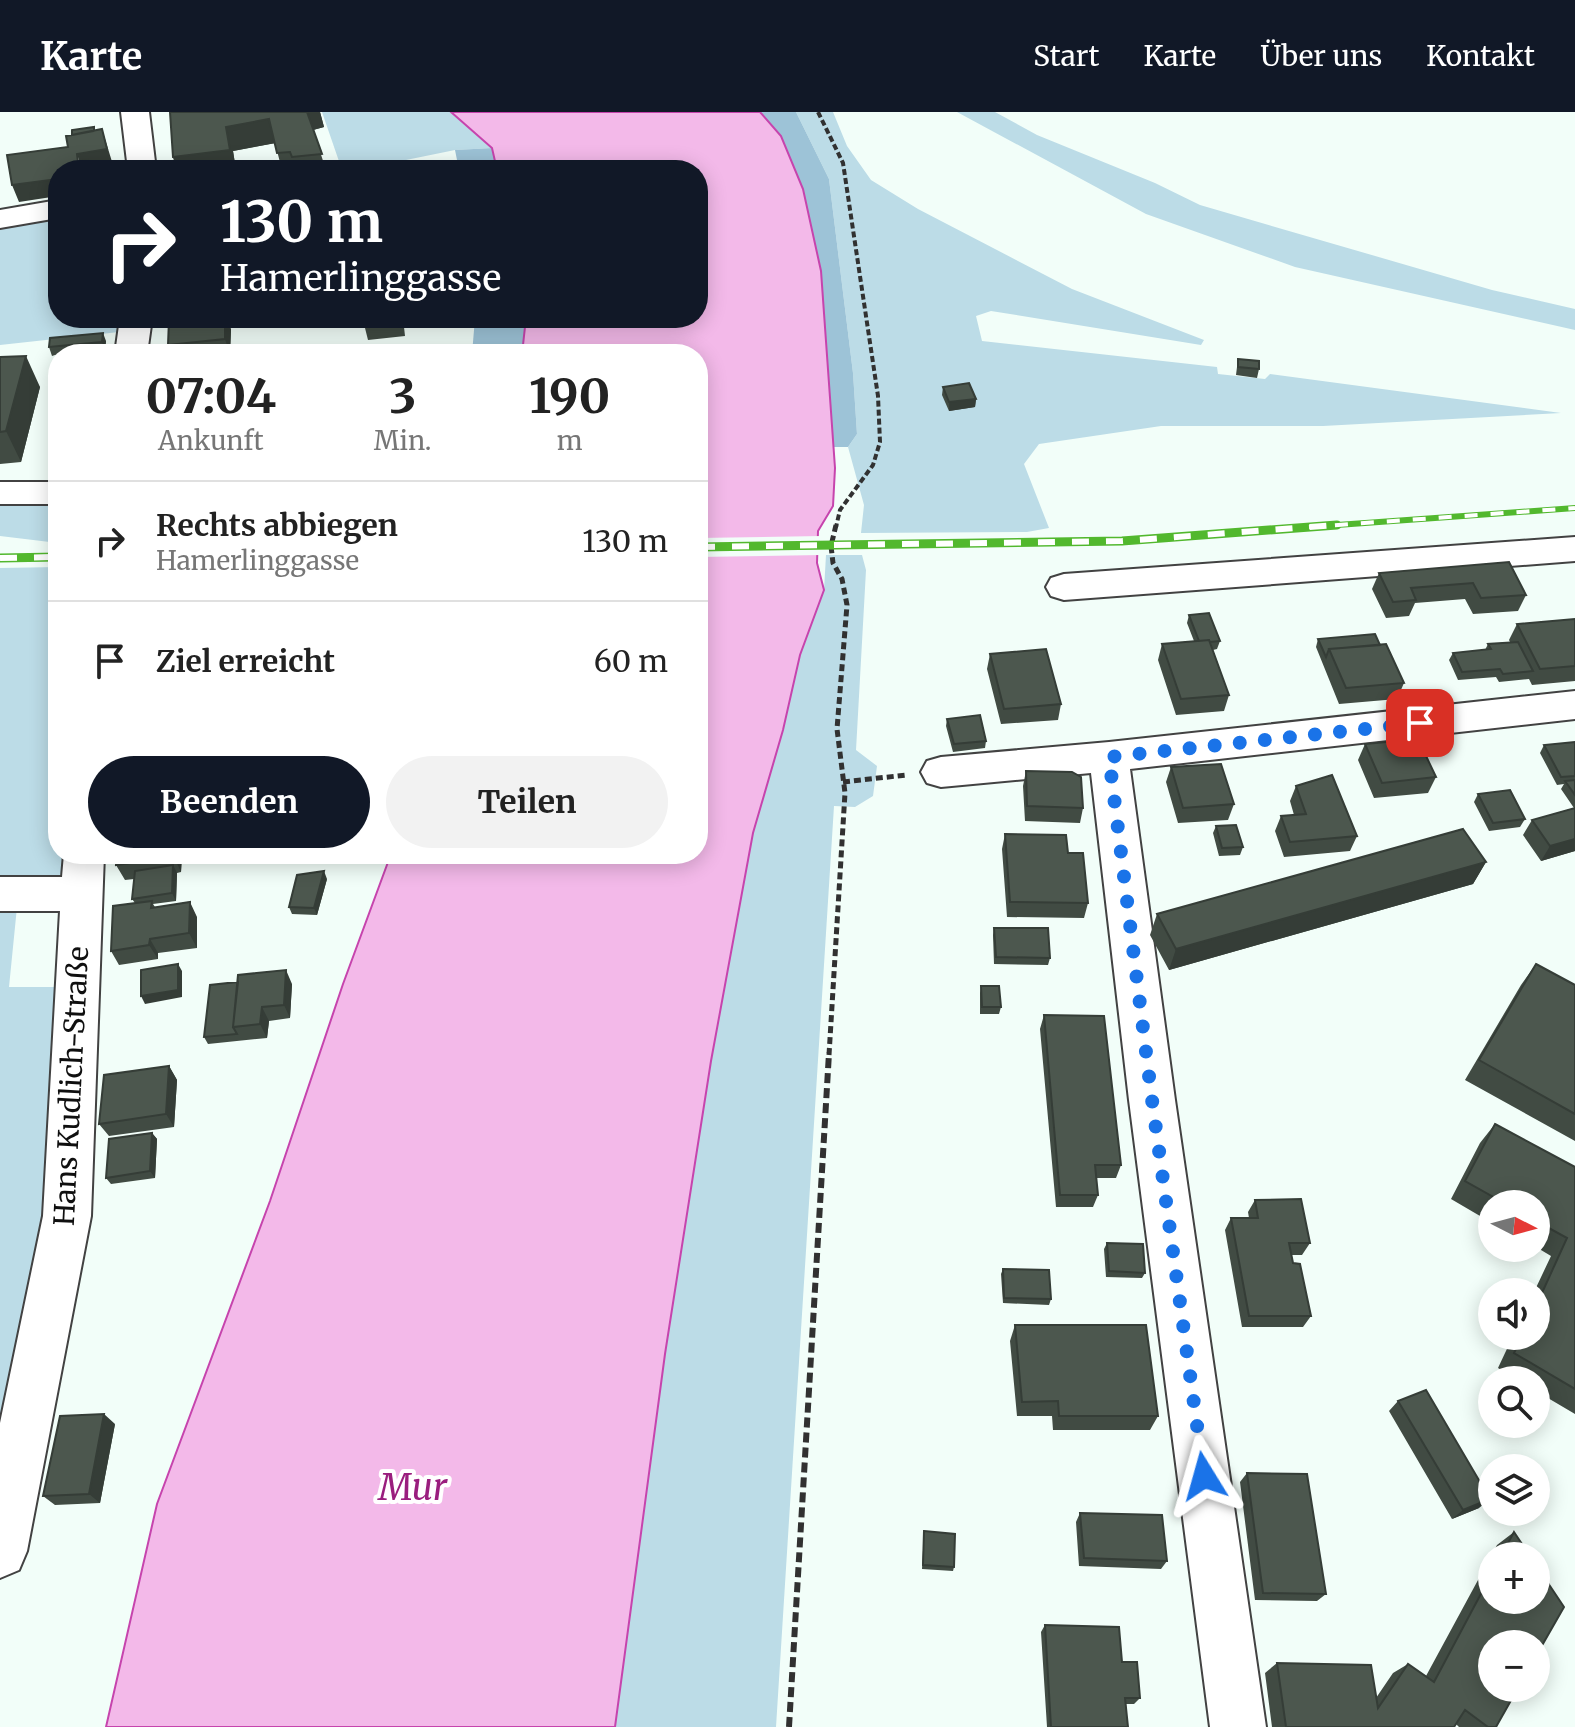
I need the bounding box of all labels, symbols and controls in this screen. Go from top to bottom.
text: Karte [40,33,142,80]
text: Start [1033,38,1099,74]
text: Karte [1143,38,1216,74]
text: Über uns [1260,38,1382,74]
text: Kontakt [1426,38,1535,74]
text: 130 m [220,187,383,257]
icon: right [88,192,192,296]
text: Hamerlinggasse [220,256,501,301]
text: 07:04 [146,366,276,426]
text: 3 [389,366,416,426]
text: 190 [529,366,610,426]
text: Ankunft [158,424,264,457]
text: Min. [374,424,431,457]
text: m [557,424,583,457]
text: Rechts abbiegen [156,506,398,544]
icon: right [88,519,132,563]
text: 130 m [582,522,668,560]
text: Hamerlinggasse [156,544,359,577]
icon: arrive [88,639,132,683]
text: Ziel erreicht [156,642,335,680]
text: 60 m [594,642,668,680]
pin [1386,689,1454,757]
icon: arrive [1398,701,1442,745]
button: Beenden [88,756,370,848]
button: Teilen [386,756,668,848]
street label: Hans Kudlich-Straße [46,945,96,1227]
north arrow [1478,1190,1550,1262]
map controls [1478,1190,1550,1702]
button: sound [1478,1278,1550,1350]
button: search [1478,1366,1550,1438]
position arrow [1162,1434,1246,1518]
button: layers [1478,1454,1550,1526]
water label: Mur [377,1465,449,1510]
button: + [1478,1542,1550,1614]
button: − [1478,1630,1550,1702]

